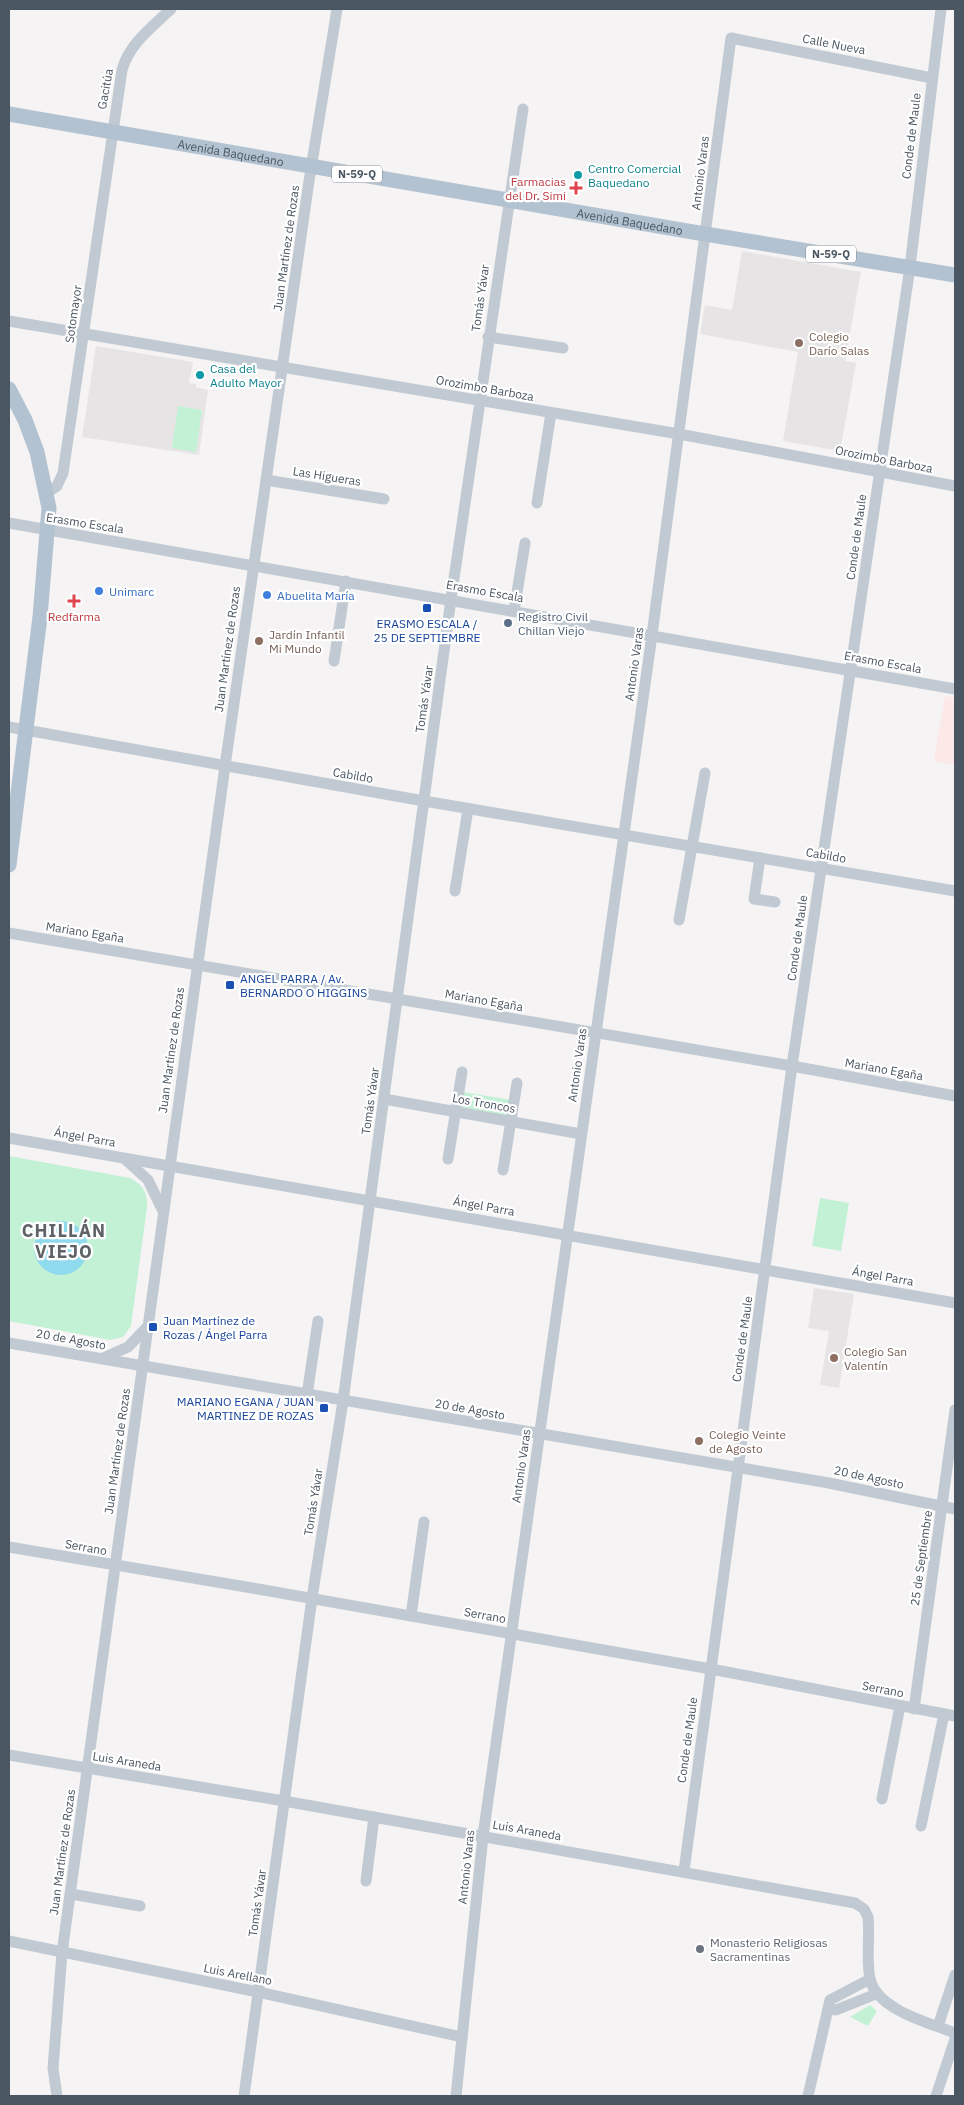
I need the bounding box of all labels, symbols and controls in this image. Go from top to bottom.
street label: Calle Nueva [801,31,867,58]
street label: Gacitúa [94,67,116,111]
street label: Conde de Maule [898,92,924,180]
street label: Antonio Varas [688,135,712,211]
street label: Avenida Baquedano [176,136,285,169]
place label: Centro Comercial Baquedano [588,161,681,190]
road number: N-59-Q [332,165,382,182]
marker: Centro Comercial Baquedano [572,169,584,181]
place label: Farmacias del Dr. Simi [505,174,566,203]
marker: Farmacias del Dr. Simi [570,182,582,194]
street label: Juan Martínez de Rozas [270,184,302,312]
street label: Avenida Baquedano [576,205,684,238]
road number: N-59-Q [806,245,856,262]
street label: Tomás Yávar [468,263,492,333]
street label: Sotomayor [62,283,85,344]
place label: Colegio Darío Salas [809,329,869,358]
marker: Colegio Darío Salas [793,337,805,349]
place label: Casa del Adulto Mayor [210,361,282,390]
marker: Casa del Adulto Mayor [194,369,206,381]
street label: Orozimbo Barboza [435,372,536,404]
street label: Orozimbo Barboza [834,442,935,476]
street label: Las Higueras [292,463,362,489]
street label: Conde de Maule [843,493,870,581]
street label: Erasmo Escala [45,509,126,537]
street label: Erasmo Escala [445,577,526,605]
place label: Unimarc [109,584,154,599]
marker: Unimarc [93,585,105,597]
street label: Juan Martínez de Rozas [211,585,243,713]
place label: Abuelita María [277,588,355,603]
marker: Abuelita María [261,589,273,601]
marker: Redfarma [68,595,80,607]
marker: ERASMO ESCALA / 25 DE SEPTIEMBRE [421,602,433,614]
place label: Redfarma [48,609,101,624]
place label: Registro Civil Chillan Viejo [518,609,588,638]
place label: ERASMO ESCALA / 25 DE SEPTIEMBRE [373,616,481,645]
marker: Registro Civil Chillan Viejo [502,617,514,629]
street label: Antonio Varas [621,626,647,702]
place label: Jardín Infantil Mi Mundo [269,627,345,656]
marker: Jardín Infantil Mi Mundo [253,635,265,647]
street label: Erasmo Escala [843,648,924,676]
street label: Tomás Yávar [412,664,436,734]
street label: Cabildo [332,764,375,786]
street label: Cabildo [805,844,848,866]
street label: Conde de Maule [784,894,811,982]
street label: Mariano Egaña [45,918,126,946]
place label: ANGEL PARRA / Av. BERNARDO O HIGGINS [240,971,367,1000]
marker: ANGEL PARRA / Av. BERNARDO O HIGGINS [224,979,236,991]
street label: Juan Martínez de Rozas [155,986,187,1114]
street label: Mariano Egaña [444,986,525,1014]
street label: Antonio Varas [564,1027,590,1103]
street label: Mariano Egaña [844,1055,925,1083]
street label: Tomás Yávar [358,1066,382,1136]
street label: Los Troncos [451,1090,517,1116]
street label: Ángel Parra [53,1124,118,1150]
street label: Ángel Parra [452,1193,517,1219]
district label: CHILLÁN VIEJO [22,1218,106,1263]
street label: Ángel Parra [851,1263,916,1289]
street label: Conde de Maule [729,1295,756,1383]
place label: Juan Martínez de Rozas / Ángel Parra [163,1313,268,1342]
marker: Juan Martínez de Rozas / Ángel Parra [147,1321,159,1333]
street label: 20 de Agosto [35,1325,108,1353]
place label: Colegio San Valentín [844,1344,907,1373]
marker: Colegio San Valentín [828,1352,840,1364]
street label: Juan Martínez de Rozas [101,1387,133,1515]
place label: MARIANO EGANA / JUAN MARTINEZ DE ROZAS [177,1394,314,1423]
street label: 20 de Agosto [434,1395,507,1423]
marker: MARIANO EGANA / JUAN MARTINEZ DE ROZAS [318,1402,330,1414]
place label: Colegio Veinte de Agosto [709,1427,786,1456]
street label: Antonio Varas [508,1428,534,1504]
marker: Colegio Veinte de Agosto [693,1435,705,1447]
street label: 20 de Agosto [833,1462,906,1492]
street label: Tomás Yávar [300,1467,326,1537]
street label: 25 de Septiembre [907,1509,935,1607]
street label: Serrano [64,1536,108,1558]
street label: Serrano [463,1604,507,1626]
street label: Serrano [861,1678,905,1700]
street label: Conde de Maule [674,1696,701,1784]
street label: Luis Araneda [91,1748,163,1774]
street label: Juan Martínez de Rozas [46,1788,78,1916]
street label: Luis Araneda [491,1817,563,1844]
street label: Antonio Varas [455,1829,477,1905]
street label: Tomás Yávar [245,1868,269,1938]
place label: Monasterio Religiosas Sacramentinas [710,1935,828,1964]
marker: Monasterio Religiosas Sacramentinas [694,1943,706,1955]
street label: Luis Arellano [202,1960,274,1988]

